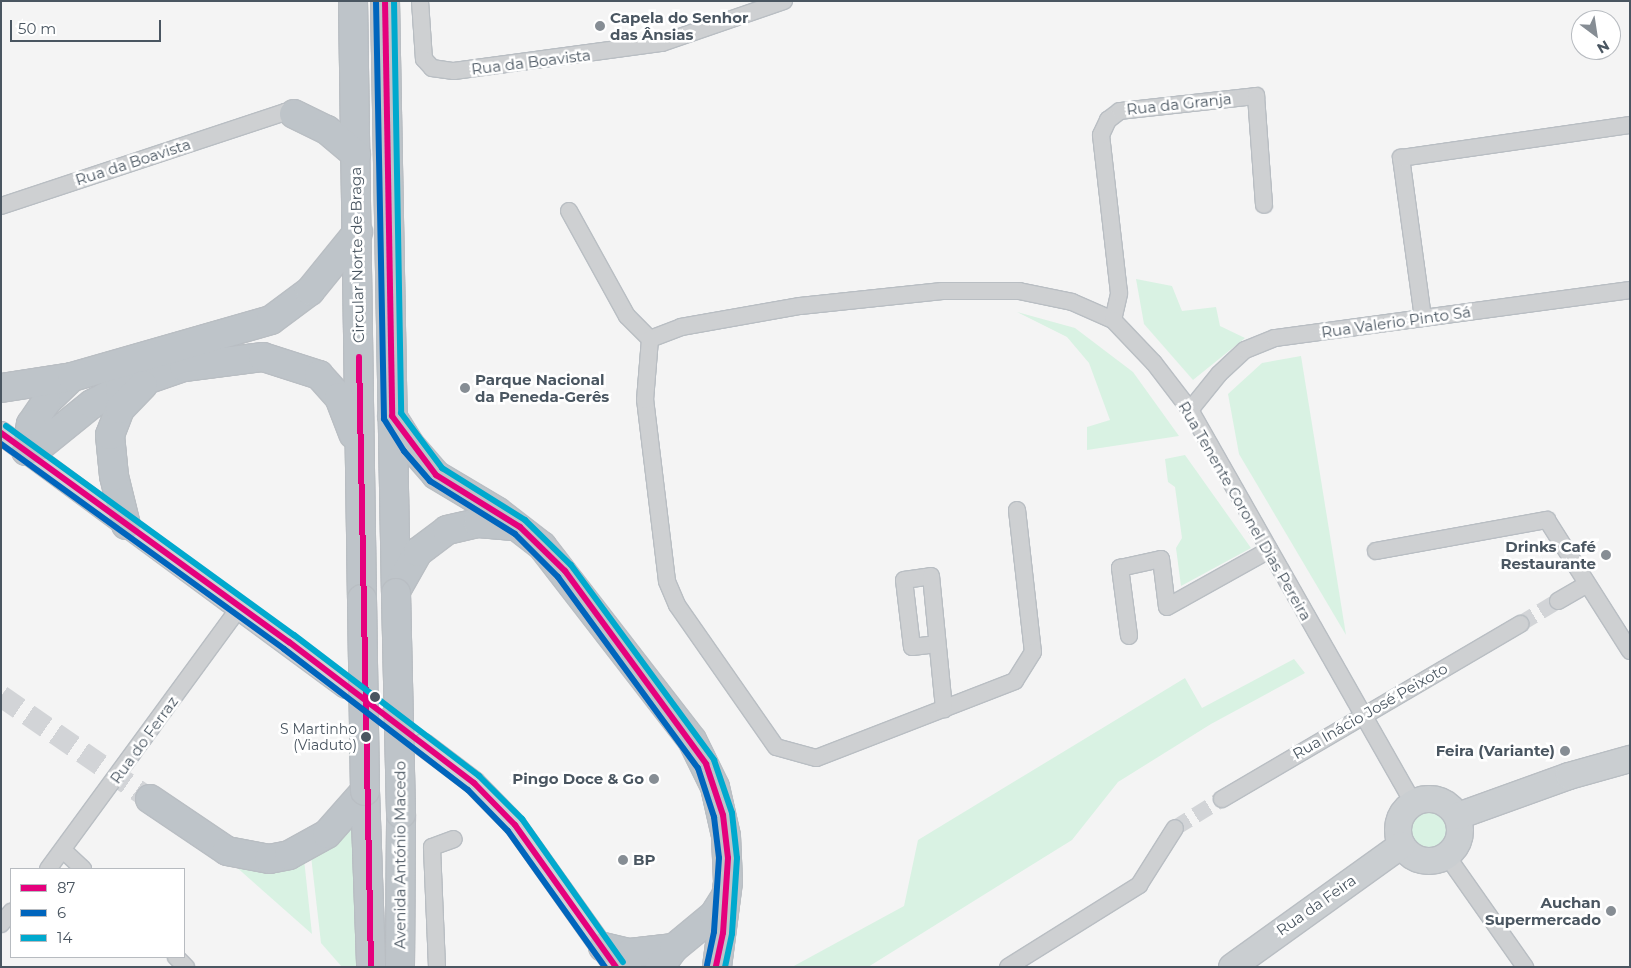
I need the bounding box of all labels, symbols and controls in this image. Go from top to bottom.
place label: Capela do Senhor das Ânsias [610,8,748,43]
scale bar [12,10,164,42]
north arrow [1571,10,1621,60]
text: 50 m [18,19,56,38]
marker: Capela do Senhor das Ânsias [594,20,606,32]
text: N [1594,36,1613,58]
street label: Rua da Boavista [470,46,592,78]
street label: Rua da Granja [1126,90,1232,118]
street label: Rua da Boavista [73,135,193,189]
street label: Circular Norte de Braga [346,167,368,343]
street label: Rua Valerio Pinto Sá [1320,303,1472,341]
place label: Parque Nacional da Peneda-Gerês [475,370,609,405]
marker: Parque Nacional da Peneda-Gerês [459,382,471,394]
street label: Rua Tenente Coronel Dias Pereira [1175,398,1315,624]
place label: Drinks Café Restaurante [1500,537,1596,572]
marker: Drinks Café Restaurante [1600,549,1612,561]
street label: Rua Inácio José Peixoto [1289,659,1451,763]
unlabelled marker [370,692,380,702]
street label: Rua do Ferraz [106,693,182,787]
place label: S Martinho (Viaduto) [280,721,357,754]
marker: S Martinho (Viaduto) [361,732,371,742]
place label: Feira (Variante) [1436,742,1555,760]
marker: Feira (Variante) [1559,745,1571,757]
street label: Avenida António Macedo [391,761,409,949]
place label: Pingo Doce & Go [512,770,644,788]
marker: Pingo Doce & Go [648,773,660,785]
place label: BP [633,851,655,869]
marker: BP [617,854,629,866]
legend [10,868,185,958]
street label: Rua da Feira [1273,871,1359,939]
text: 87 [57,878,75,897]
place label: Auchan Supermercado [1485,893,1601,928]
text: 6 [57,903,66,922]
marker: Auchan Supermercado [1605,905,1617,917]
text: 14 [57,928,72,947]

